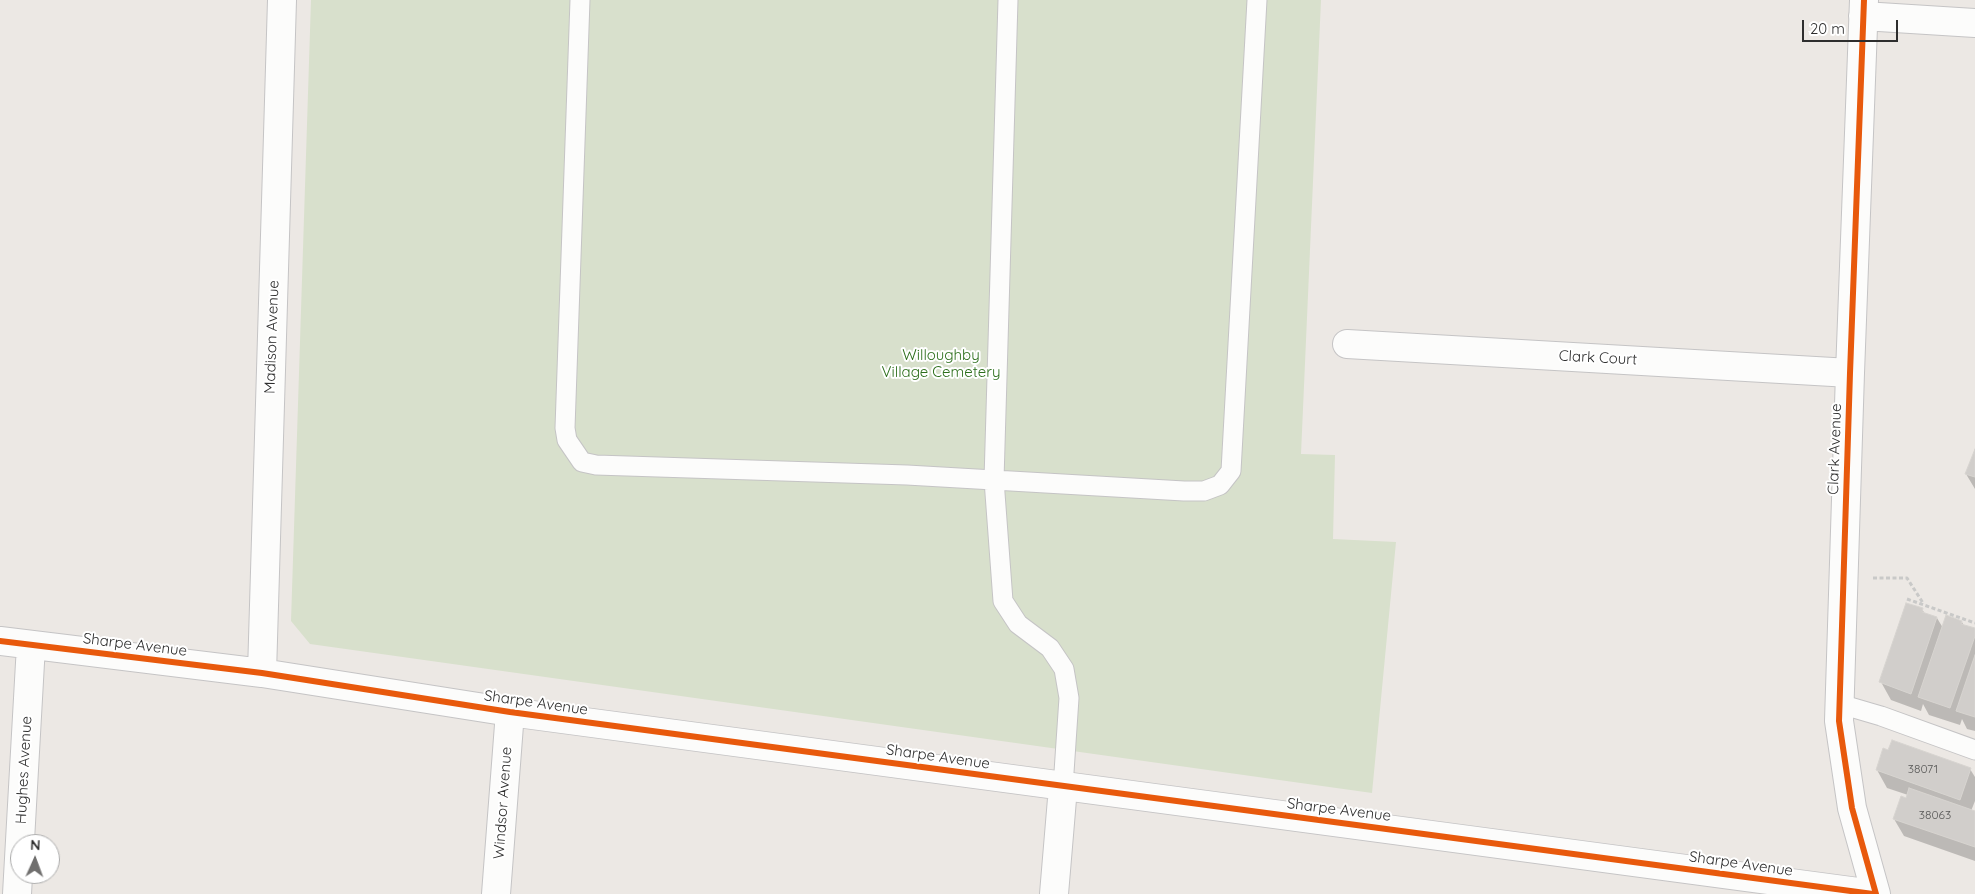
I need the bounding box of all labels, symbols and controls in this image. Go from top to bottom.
scale bar [1805,10,1901,42]
text: 20 m [1810,19,1845,38]
street label: Madison Avenue [261,280,283,394]
park label: Willoughby Village Cemetery [881,346,1001,381]
street label: Clark Court [1558,347,1638,369]
street label: Clark Avenue [1824,403,1846,495]
street label: Sharpe Avenue [82,630,188,660]
street label: Sharpe Avenue [483,687,589,719]
street label: Hughes Avenue [12,716,36,824]
street label: Sharpe Avenue [885,741,991,773]
street label: Windsor Avenue [490,746,516,860]
house number: 38071 [1908,762,1938,776]
street label: Sharpe Avenue [1286,795,1392,825]
house number: 38063 [1919,808,1951,822]
north arrow [10,834,60,884]
text: N [30,836,41,854]
street label: Sharpe Avenue [1688,848,1794,880]

